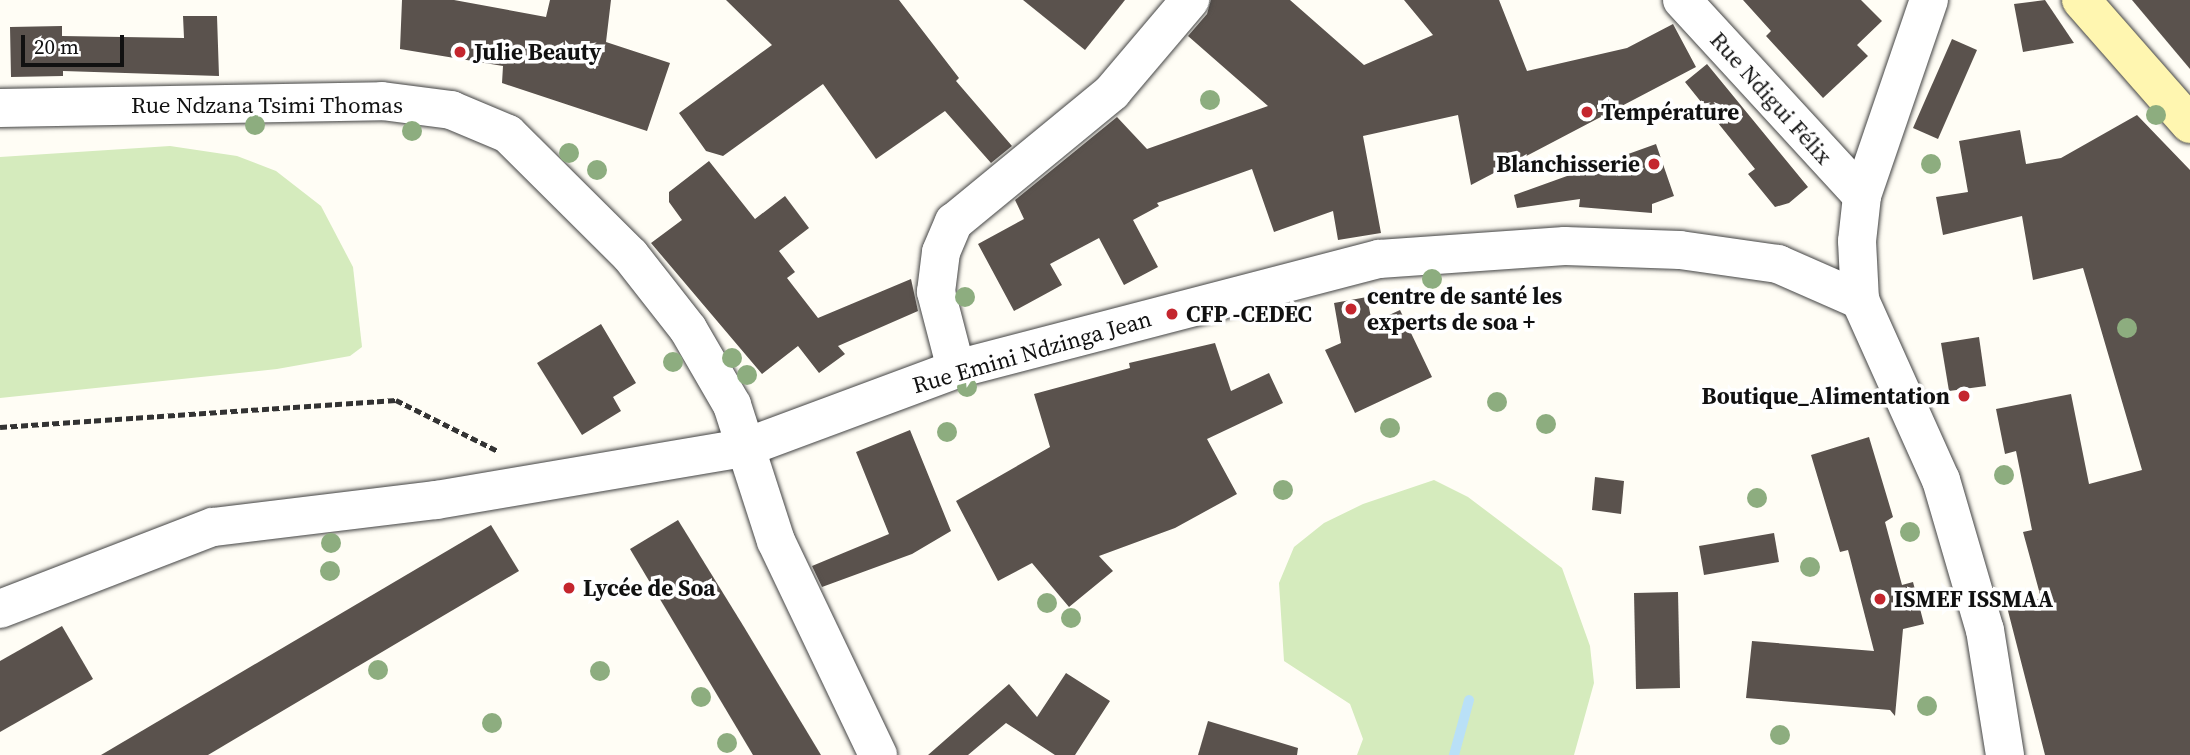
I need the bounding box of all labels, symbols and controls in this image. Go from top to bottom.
scale bar [24,21,128,65]
street label: Rue Ndigui Félix [1704,26,1838,170]
text: 20 m [34,32,79,61]
place label: Julie Beauty [474,38,601,66]
marker: Julie Beauty [452,44,468,60]
street label: Rue Ndzana Tsimi Thomas [130,91,404,119]
place label: Température [1601,98,1739,126]
marker: Température [1579,104,1595,120]
place label: Blanchisserie [1496,150,1640,178]
marker: Blanchisserie [1646,156,1662,172]
place label: centre de santé les experts de soa + [1367,282,1562,336]
marker: centre de santé les experts de soa + [1341,299,1361,319]
place label: CFP -CEDEC [1186,300,1312,328]
street label: Rue Emini Ndzinga Jean [909,305,1155,399]
marker: CFP -CEDEC [1164,306,1180,322]
place label: Boutique_Alimentation [1702,382,1950,410]
marker: Boutique_Alimentation [1956,388,1972,404]
place label: Lycée de Soa [583,574,716,602]
marker: Lycée de Soa [561,580,577,596]
place label: ISMEF ISSMAA [1894,585,2053,613]
marker: ISMEF ISSMAA [1872,591,1888,607]

